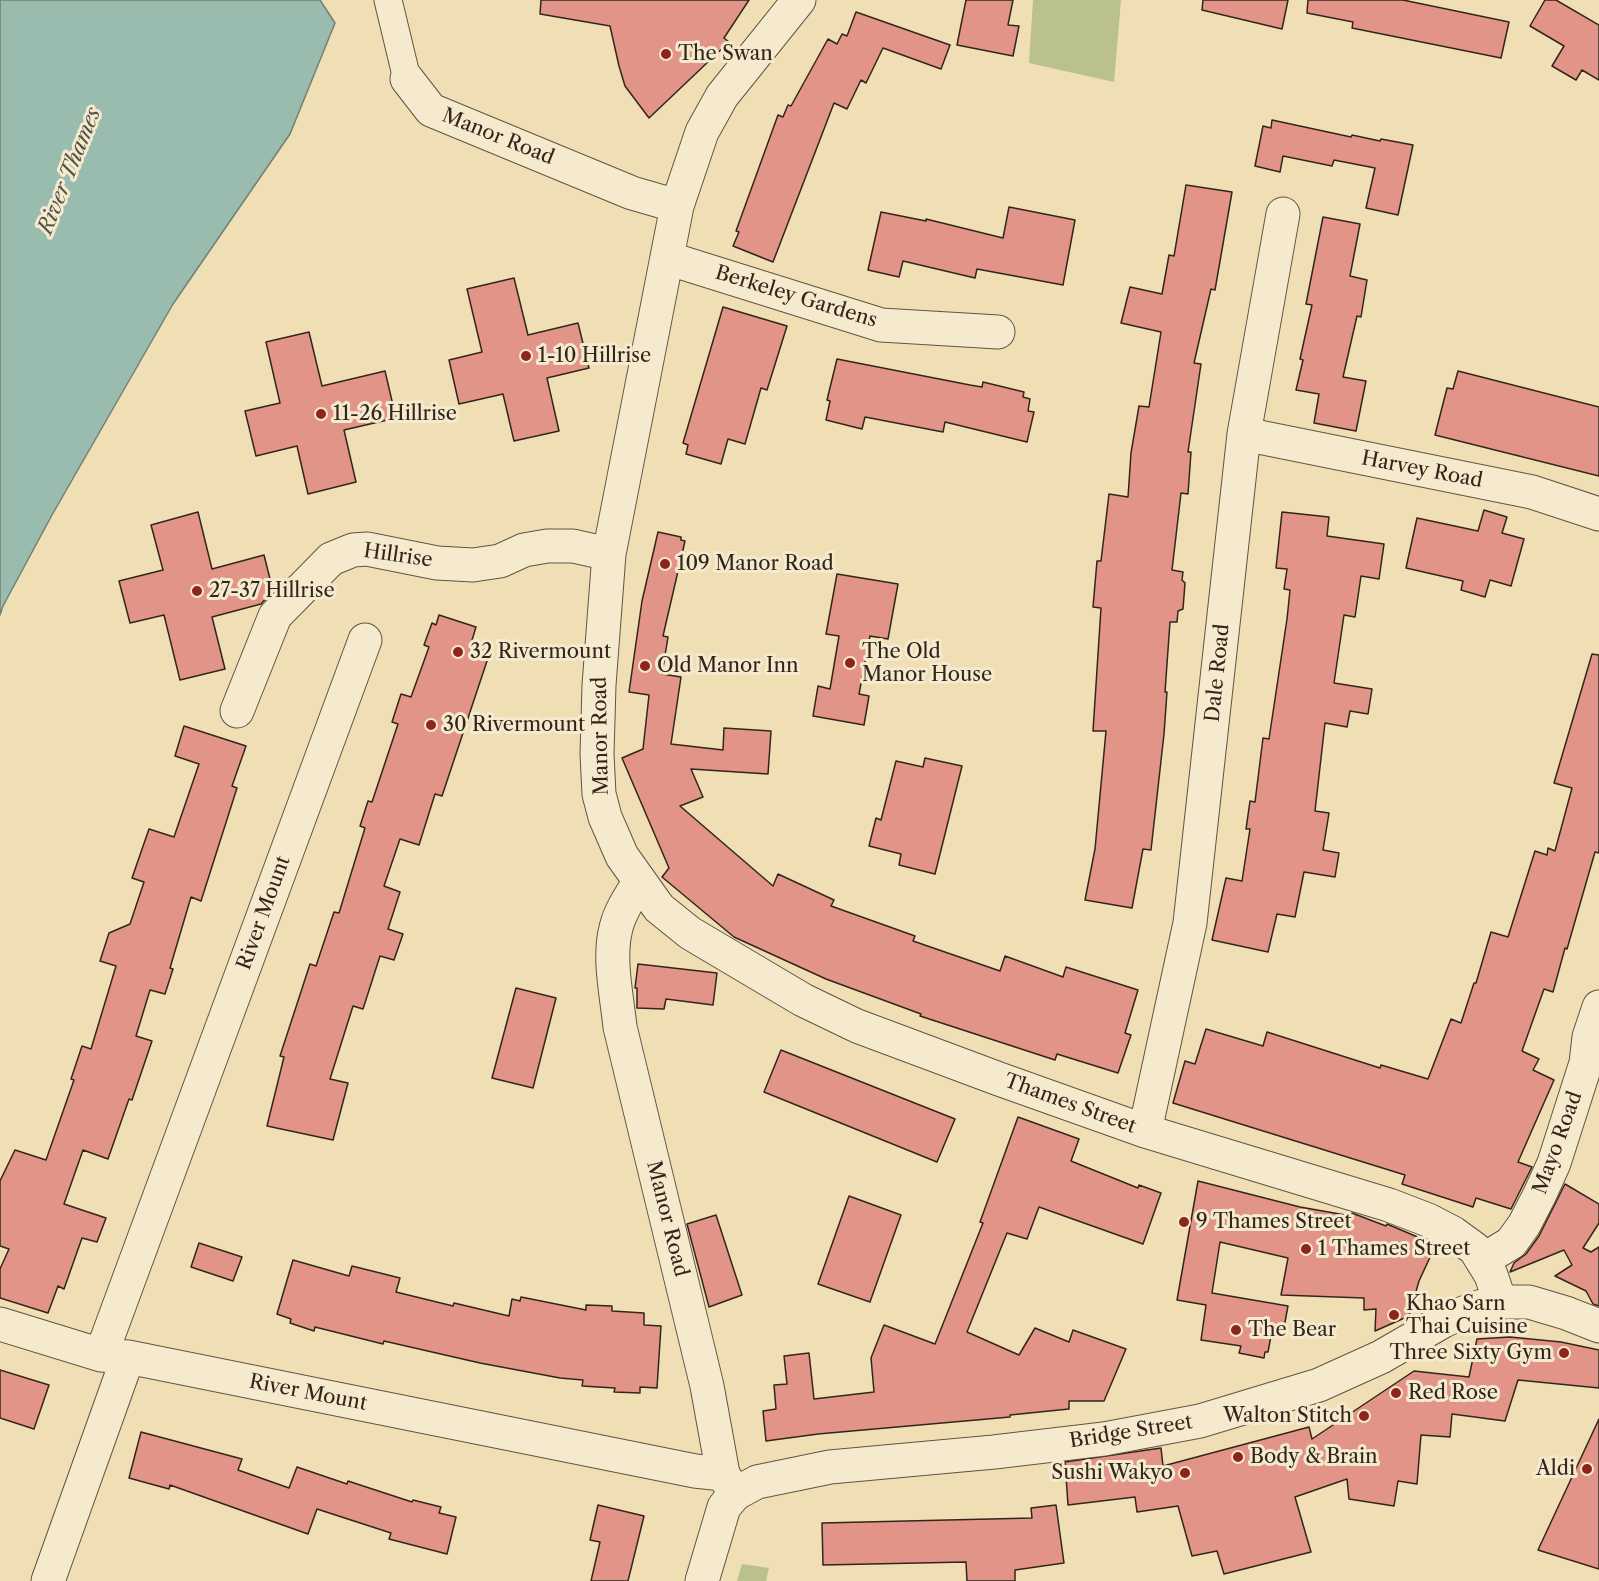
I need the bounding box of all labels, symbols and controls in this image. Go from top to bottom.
place label: The Swan [678,42,773,66]
marker: The Swan [659,47,673,61]
water label: River Thames [33,104,107,238]
street label: Manor Road [439,104,557,170]
street label: Berkeley Gardens [712,261,880,333]
place label: 1-10 Hillrise [538,344,651,368]
marker: 1-10 Hillrise [519,349,533,363]
place label: 11-26 Hillrise [333,402,457,426]
marker: 11-26 Hillrise [314,407,328,421]
street label: Harvey Road [1359,446,1485,494]
street label: Hillrise [362,539,434,573]
place label: 109 Manor Road [677,552,834,576]
marker: 109 Manor Road [658,557,672,571]
place label: 27-37 Hillrise [209,579,335,603]
marker: 27-37 Hillrise [190,584,204,598]
street label: Dale Road [1201,623,1235,723]
place label: 32 Rivermount [470,640,611,664]
place label: The Old Manor House [862,640,992,687]
marker: 32 Rivermount [451,645,465,659]
place label: Old Manor Inn [657,654,799,678]
marker: The Old Manor House [843,656,857,670]
marker: Old Manor Inn [638,659,652,673]
street label: Manor Road [588,677,614,795]
place label: 30 Rivermount [443,713,585,737]
marker: 30 Rivermount [424,718,438,732]
street label: River Mount [232,853,296,973]
street label: Thames Street [1001,1069,1139,1139]
street label: Mayo Road [1528,1088,1588,1198]
street label: Manor Road [641,1159,693,1279]
place label: 9 Thames Street [1196,1210,1352,1234]
marker: 9 Thames Street [1177,1215,1191,1229]
place label: 1 Thames Street [1318,1237,1470,1261]
marker: 1 Thames Street [1299,1242,1313,1256]
place label: Khao Sarn Thai Cuisine [1406,1292,1528,1339]
marker: Khao Sarn Thai Cuisine [1387,1308,1401,1322]
place label: The Bear [1248,1318,1336,1342]
marker: The Bear [1229,1323,1243,1337]
place label: Three Sixty Gym [1390,1341,1552,1365]
marker: Three Sixty Gym [1557,1346,1571,1360]
street label: River Mount [247,1370,369,1416]
place label: Red Rose [1408,1381,1498,1405]
marker: Red Rose [1389,1386,1403,1400]
place label: Walton Stitch [1223,1404,1352,1428]
marker: Walton Stitch [1357,1409,1371,1423]
street label: Bridge Street [1068,1410,1194,1454]
place label: Body & Brain [1250,1445,1378,1469]
marker: Body & Brain [1231,1450,1245,1464]
place label: Aldi [1536,1457,1575,1481]
place label: Sushi Wakyo [1051,1461,1173,1485]
marker: Aldi [1580,1462,1594,1476]
marker: Sushi Wakyo [1178,1466,1192,1480]

